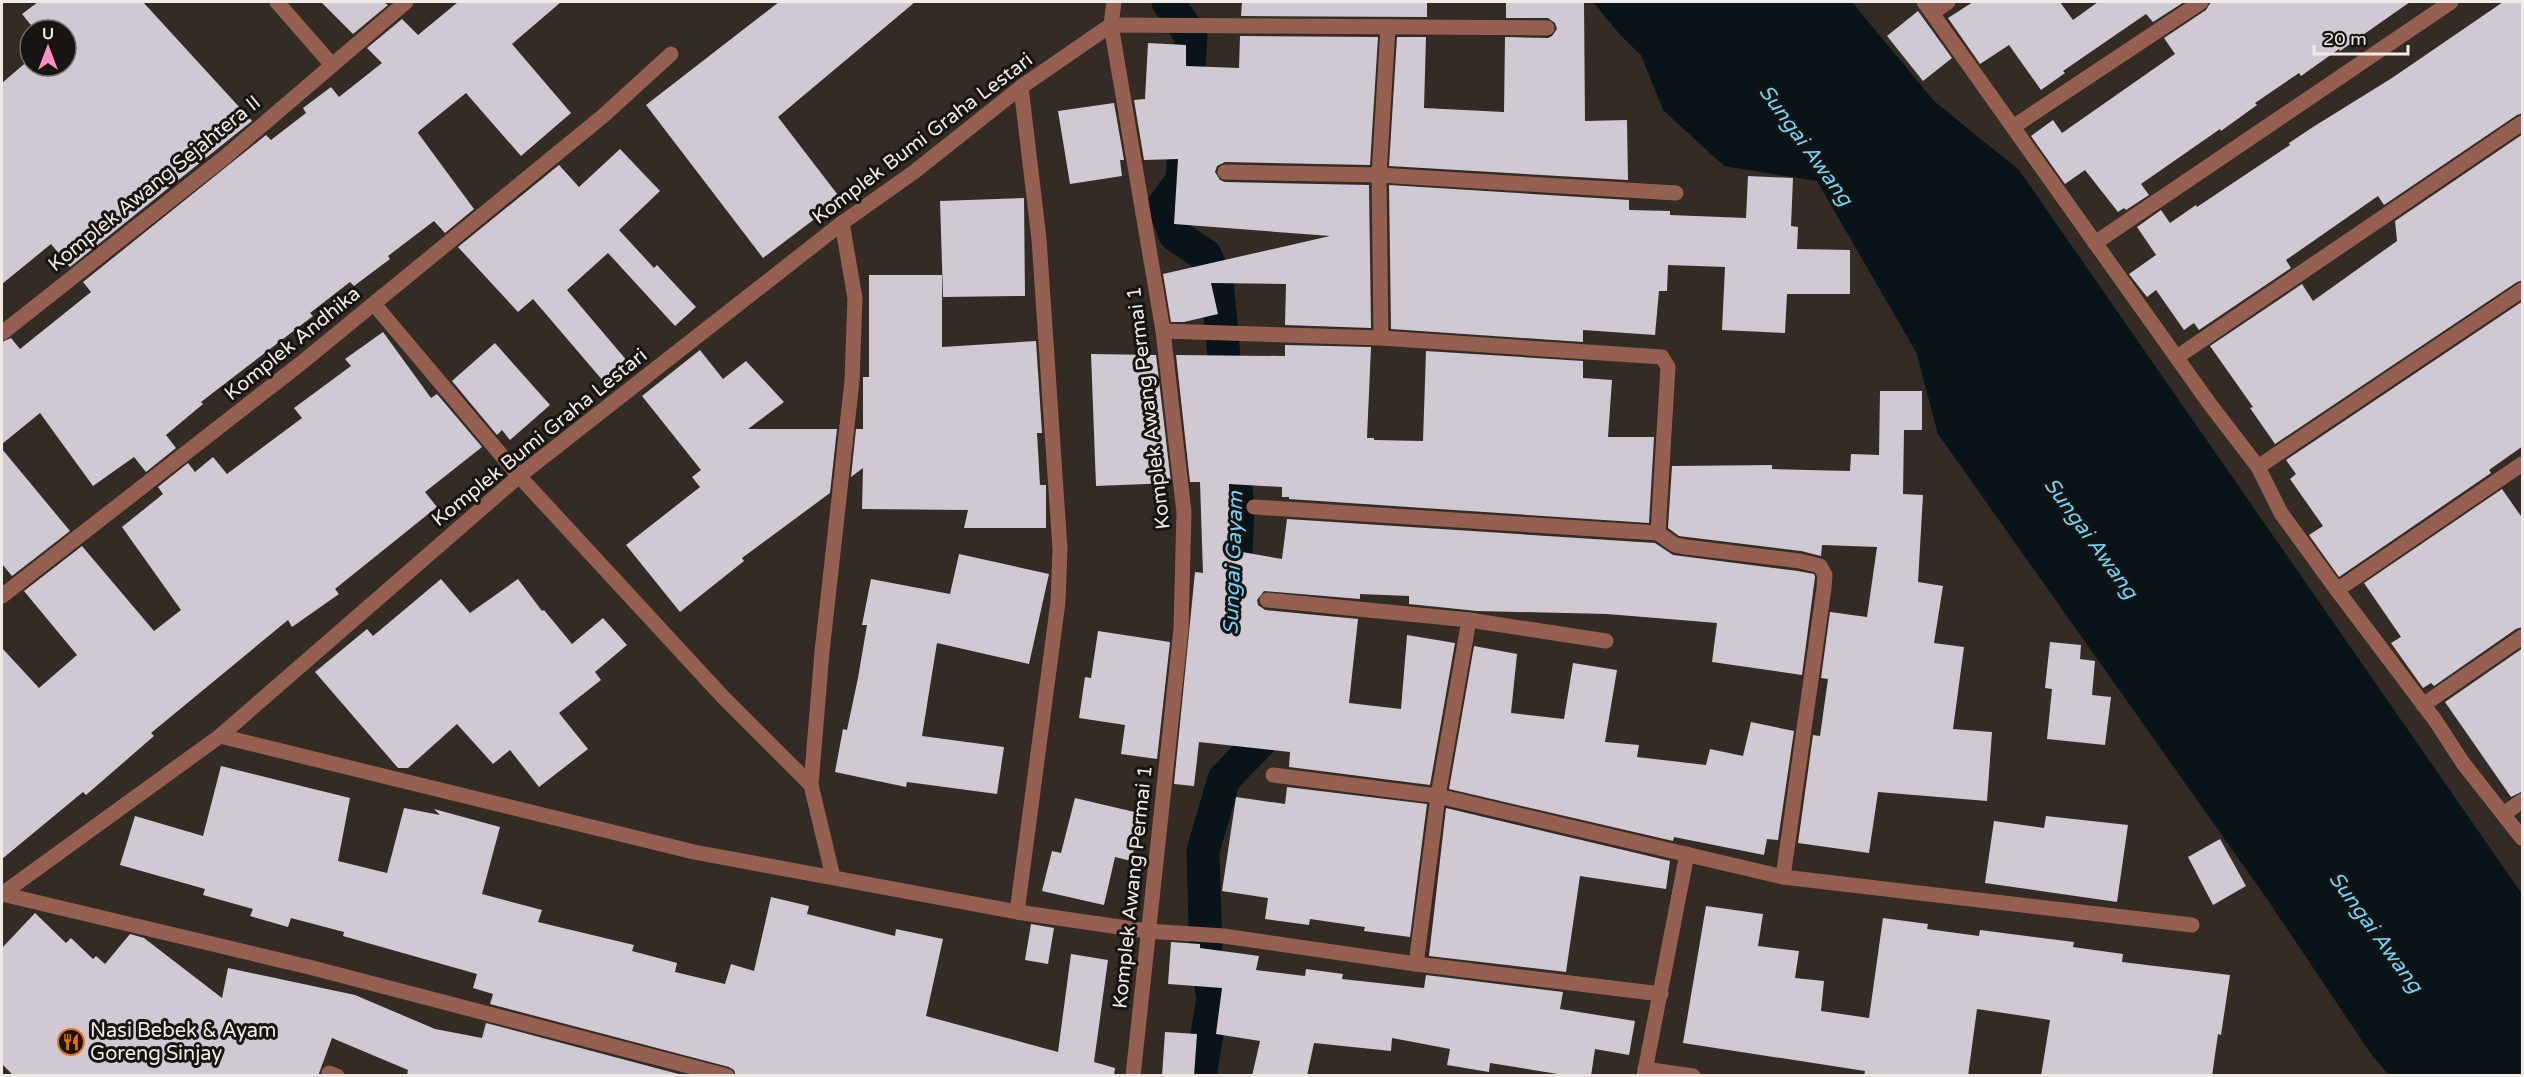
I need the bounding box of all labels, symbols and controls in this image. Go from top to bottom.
north arrow [18,18,78,78]
scale bar [2314,18,2408,56]
text: U [42,24,54,44]
text: 20 m [2323,28,2367,50]
street label: Komplek Bumi Graha Lestari [808,48,1038,230]
water label: Sungai Awang [1753,80,1859,212]
street label: Komplek Awang Sejahtera II [44,91,266,277]
street label: Komplek Andhika [220,282,365,406]
street label: Komplek Awang Permai 1 [1122,285,1176,531]
street label: Komplek Bumi Graha Lestari [427,344,652,532]
water label: Sungai Awang [2038,473,2144,605]
water label: Sungai Gayam [1218,490,1249,635]
street label: Komplek Awang Permai 1 [1108,764,1158,1010]
water label: Sungai Awang [2323,867,2429,999]
place label: Nasi Bebek & Ayam Goreng Sinjay [90,1019,276,1066]
restaurant icon: Nasi Bebek & Ayam Goreng Sinjay [56,1027,86,1057]

